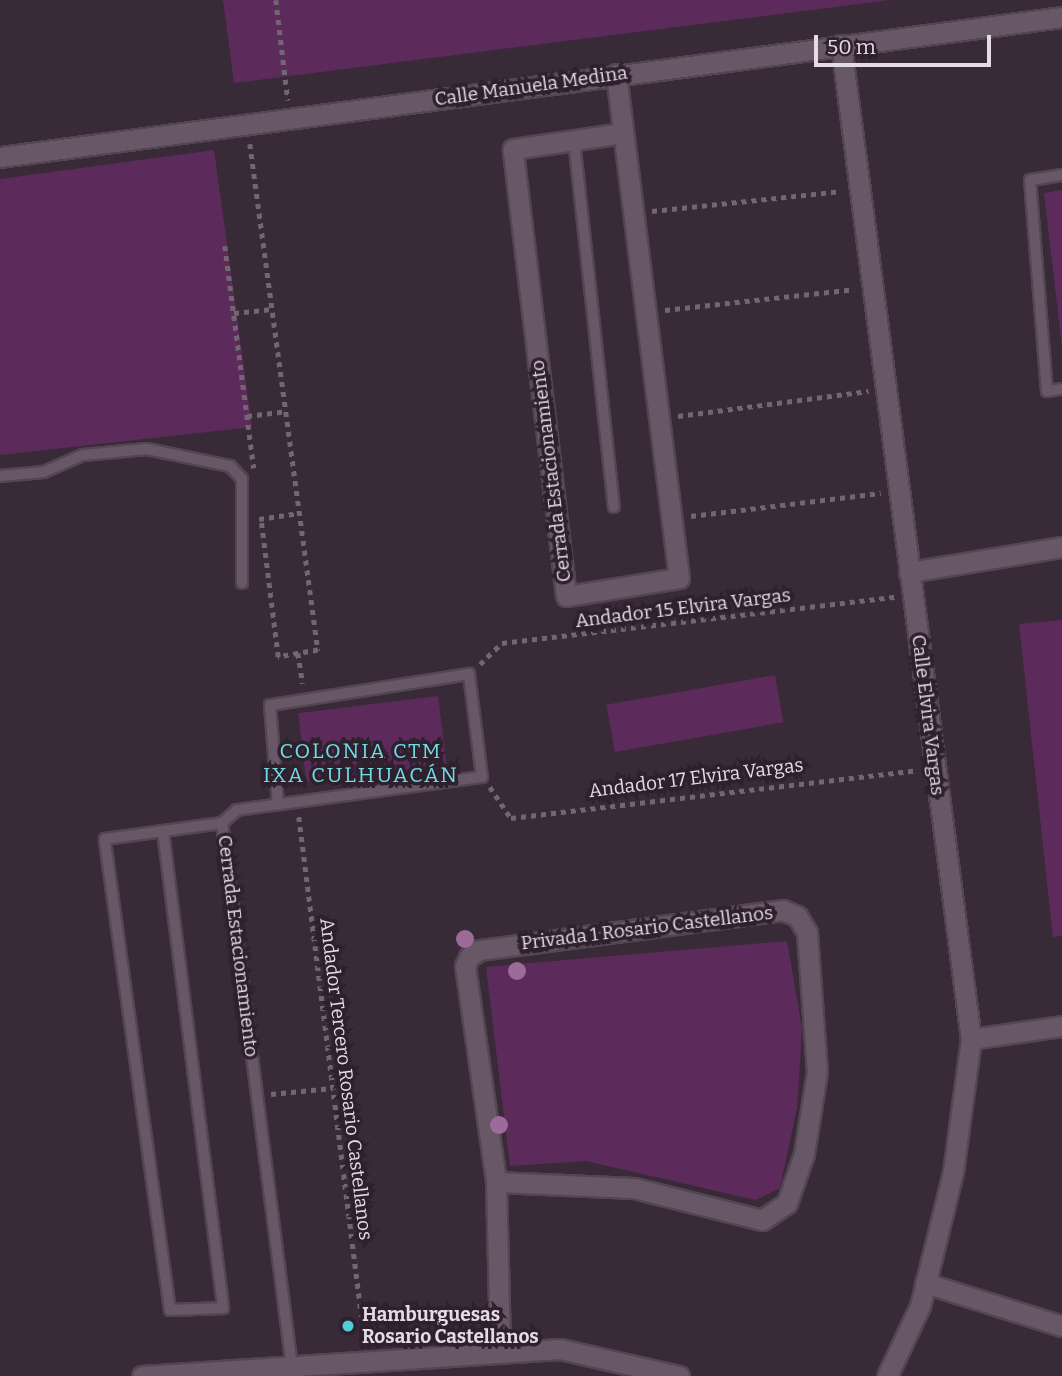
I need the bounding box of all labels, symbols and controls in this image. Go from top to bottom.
scale bar [817,21,994,65]
text: 50 m [827,34,876,60]
street label: Calle Manuela Medina [433,61,629,111]
street label: Cerrada Estacionamiento [526,359,576,583]
street label: Andador 15 Elvira Vargas [574,583,792,633]
street label: Calle Elvira Vargas [907,633,949,797]
district label: COLONIA CTM IXA CULHUACÁN [265,738,457,788]
street label: Andador 17 Elvira Vargas [587,754,805,802]
street label: Cerrada Estacionamiento [213,834,263,1058]
street label: Privada 1 Rosario Castellanos [520,901,774,955]
street label: Andador Tercero Rosario Castellanos [315,917,377,1241]
place label: Hamburguesas Rosario Castellanos [362,1304,539,1348]
marker: Hamburguesas Rosario Castellanos [340,1318,356,1334]

